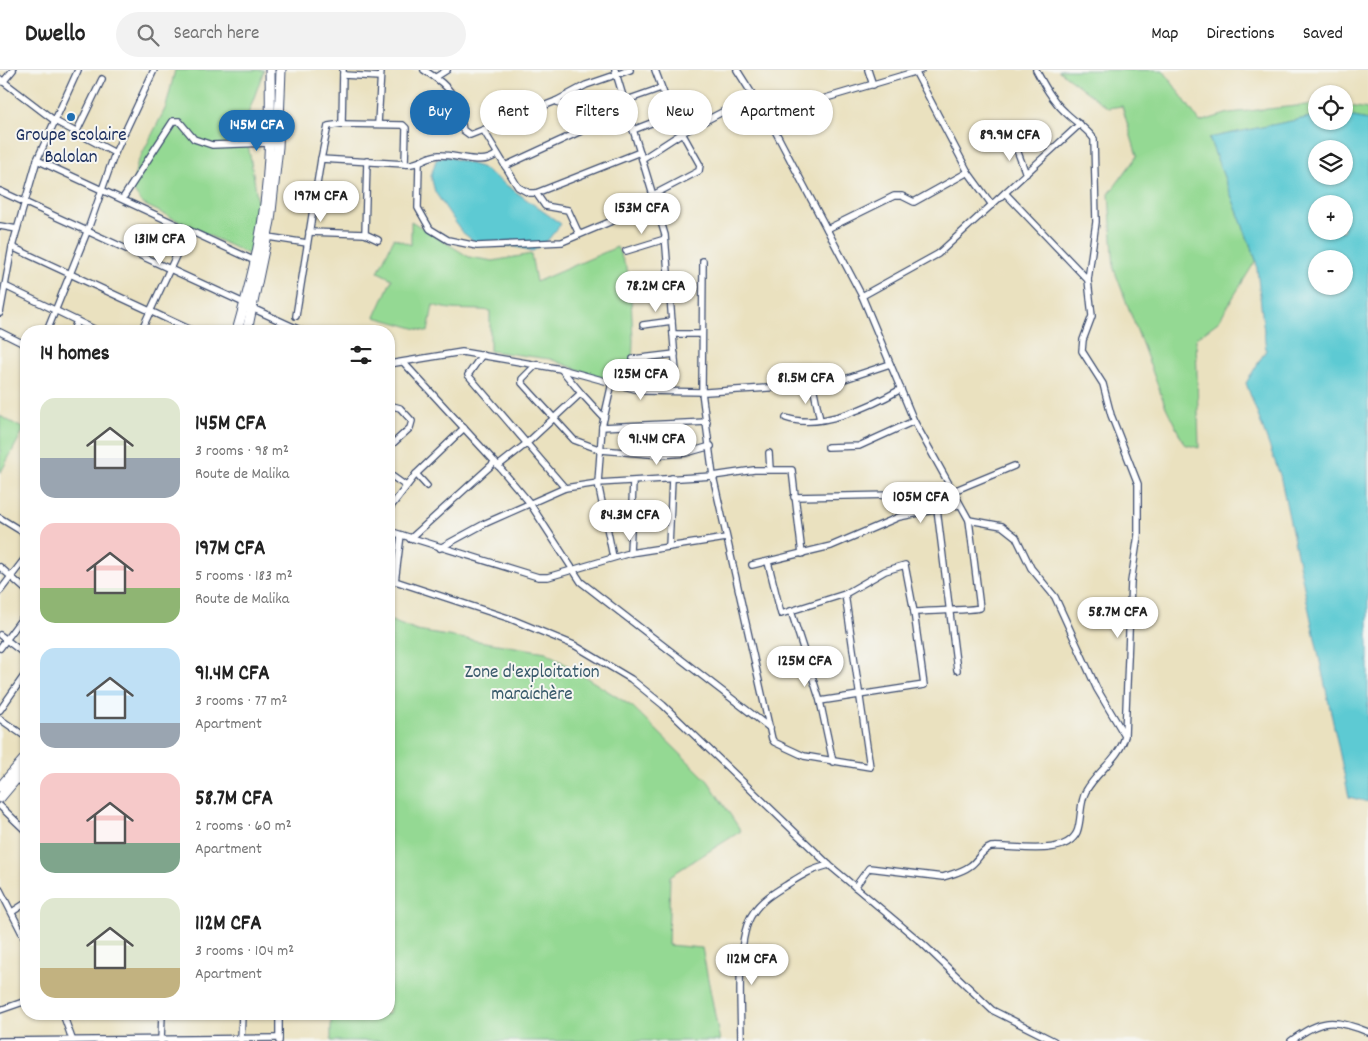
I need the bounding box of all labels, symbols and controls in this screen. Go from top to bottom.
search box [116,12,466,57]
text: Dwello [25,18,86,52]
icon: search [134,21,162,49]
text: Search here [174,21,259,48]
text: Map [1151,22,1178,47]
text: Directions [1206,22,1275,47]
text: Saved [1303,22,1343,47]
map controls [1308,85,1353,295]
button: locate [1308,85,1353,130]
chip: Buy [410,90,470,135]
chip: Rent [480,90,547,135]
chip: Filters [557,90,638,135]
chip: New [648,90,712,135]
chip: Apartment [722,90,833,135]
pin: 145M CFA [205,109,309,152]
marker: Groupe scolaire Balolan [65,111,77,123]
text: 145M CFA [230,114,284,137]
pin: 89.9M CFA [953,119,1067,162]
place label: Groupe scolaire Balolan [15,123,127,172]
text: 89.9M CFA [980,124,1040,147]
button: layers [1308,140,1353,185]
pin: 197M CFA [269,180,373,223]
text: 197M CFA [294,185,348,208]
pin: 153M CFA [590,192,694,235]
button: + [1308,195,1353,240]
text: 153M CFA [615,197,669,220]
pin: 131M CFA [108,224,212,266]
text: 131M CFA [135,228,185,251]
button: − [1308,250,1353,295]
pin: 78.2M CFA [599,270,713,313]
text: 78.2M CFA [626,275,686,298]
text: 14 homes [40,340,110,370]
icon: filters [347,341,375,369]
pin: 125M CFA [589,358,693,401]
pin: 81.5M CFA [749,362,863,405]
text: 125M CFA [614,363,668,386]
text: 81.5M CFA [778,367,834,390]
text: 145M CFA [195,410,266,440]
icon: home [80,418,140,478]
pin: 91.4M CFA [600,424,714,466]
text: 91.4M CFA [629,428,685,451]
text: 3 rooms · 98 m² [195,440,289,463]
text: Route de Malika [195,463,289,486]
pin: 105M CFA [869,482,973,524]
text: 105M CFA [893,486,949,509]
pin: 84.3M CFA [573,500,687,542]
text: 84.3M CFA [600,504,660,527]
text: 197M CFA [195,535,266,565]
icon: home [80,543,140,603]
text: 5 rooms · 183 m² [195,565,292,588]
text: Route de Malika [195,588,289,611]
pin: 58.7M CFA [1061,596,1175,639]
text: 58.7M CFA [1088,601,1148,624]
pin: 125M CFA [753,646,857,688]
text: 125M CFA [778,650,832,673]
text: 91.4M CFA [195,660,270,690]
park label: Zone d'exploitation maraichère [464,660,600,709]
icon: home [80,668,140,728]
text: 3 rooms · 77 m² [195,690,287,713]
text: Apartment [195,713,262,736]
text: 58.7M CFA [195,785,273,815]
icon: home [80,793,140,853]
text: 2 rooms · 60 m² [195,815,292,838]
text: Apartment [195,838,262,861]
text: 112M CFA [195,910,262,940]
icon: home [80,918,140,978]
text: 3 rooms · 104 m² [195,940,294,963]
pin: 112M CFA [700,944,804,986]
text: 112M CFA [727,948,777,971]
text: Apartment [195,963,262,986]

